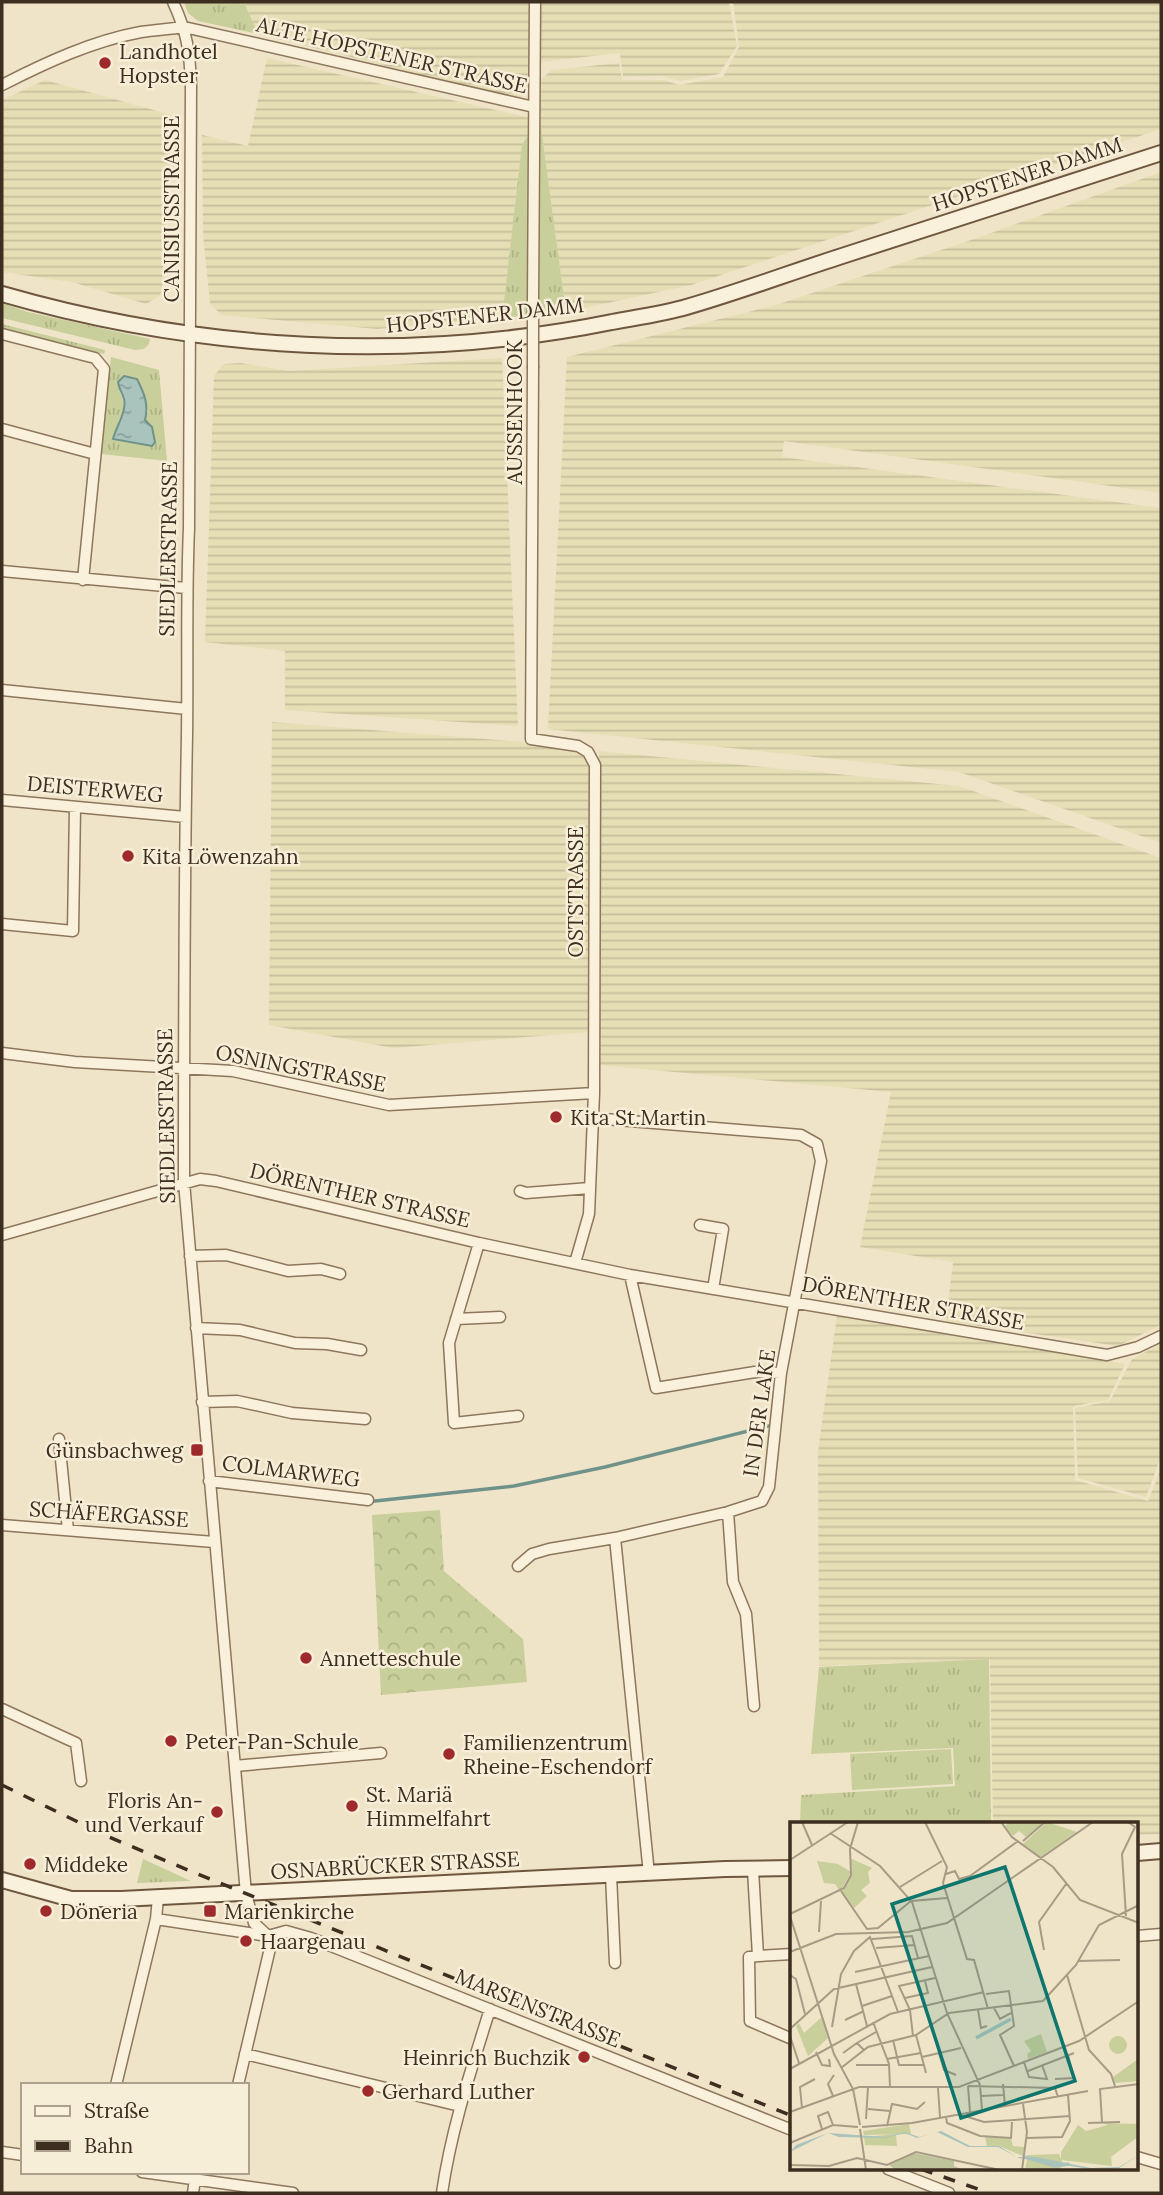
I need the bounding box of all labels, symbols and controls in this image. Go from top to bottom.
street label: ALTE HOPSTENER STRASSE [253,10,530,99]
place label: Landhotel Hopster [119,38,218,89]
marker: Landhotel Hopster [97,55,113,71]
street label: CANISIUSSTRASSE [158,116,185,302]
street label: HOPSTENER DAMM [928,130,1126,218]
street label: HOPSTENER DAMM [385,291,585,339]
street label: AUSSENHOOK [501,339,528,486]
street label: SIEDLERSTRASSE [153,461,183,637]
street label: DEISTERWEG [26,770,164,808]
street label: OSTSTRASSE [562,826,589,958]
place label: Kita Löwenzahn [142,843,299,870]
marker: Kita Löwenzahn [120,848,136,864]
street label: SIEDLERSTRASSE [151,1028,181,1204]
street label: OSNINGSTRASSE [213,1038,389,1098]
place label: Kita St.Martin [570,1104,707,1131]
marker: Kita St.Martin [548,1109,564,1125]
street label: DÖRENTHER STRASSE [247,1156,473,1234]
street label: DÖRENTHER STRASSE [800,1270,1026,1336]
street label: IN DER LAKE [737,1347,781,1479]
place label: Günsbachweg [46,1437,183,1464]
marker: Günsbachweg [189,1442,205,1458]
street label: COLMARWEG [221,1449,361,1493]
street label: SCHÄFERGASSE [28,1495,190,1533]
place label: Annetteschule [319,1645,461,1672]
marker: Annetteschule [298,1650,314,1666]
place label: Peter-Pan-Schule [185,1728,359,1755]
place label: Familienzentrum Rheine-Eschendorf [463,1729,654,1780]
marker: Peter-Pan-Schule [163,1733,179,1749]
marker: Familienzentrum Rheine-Eschendorf [441,1746,457,1762]
place label: St. Mariä Himmelfahrt [366,1781,492,1832]
place label: Floris An- und Verkauf [85,1787,205,1838]
marker: St. Mariä Himmelfahrt [344,1798,360,1814]
marker: Floris An- und Verkauf [209,1804,225,1820]
inset map [790,1822,1138,2170]
street label: OSNABRÜCKER STRASSE [270,1845,520,1885]
place label: Middeke [44,1851,128,1878]
marker: Middeke [22,1856,38,1872]
place label: Döneria [60,1898,138,1925]
place label: Marienkirche [224,1898,355,1925]
marker: Döneria [38,1903,54,1919]
marker: Marienkirche [202,1903,218,1919]
place label: Haargenau [260,1928,366,1955]
marker: Haargenau [238,1933,254,1949]
street label: MARSENSTRASSE [451,1962,625,2054]
place label: Heinrich Buchzik [403,2044,571,2071]
marker: Heinrich Buchzik [576,2049,592,2065]
place label: Gerhard Luther [382,2078,535,2105]
legend [21,2083,248,2174]
marker: Gerhard Luther [360,2083,376,2099]
text: Straße [84,2097,149,2124]
text: Bahn [84,2132,133,2159]

